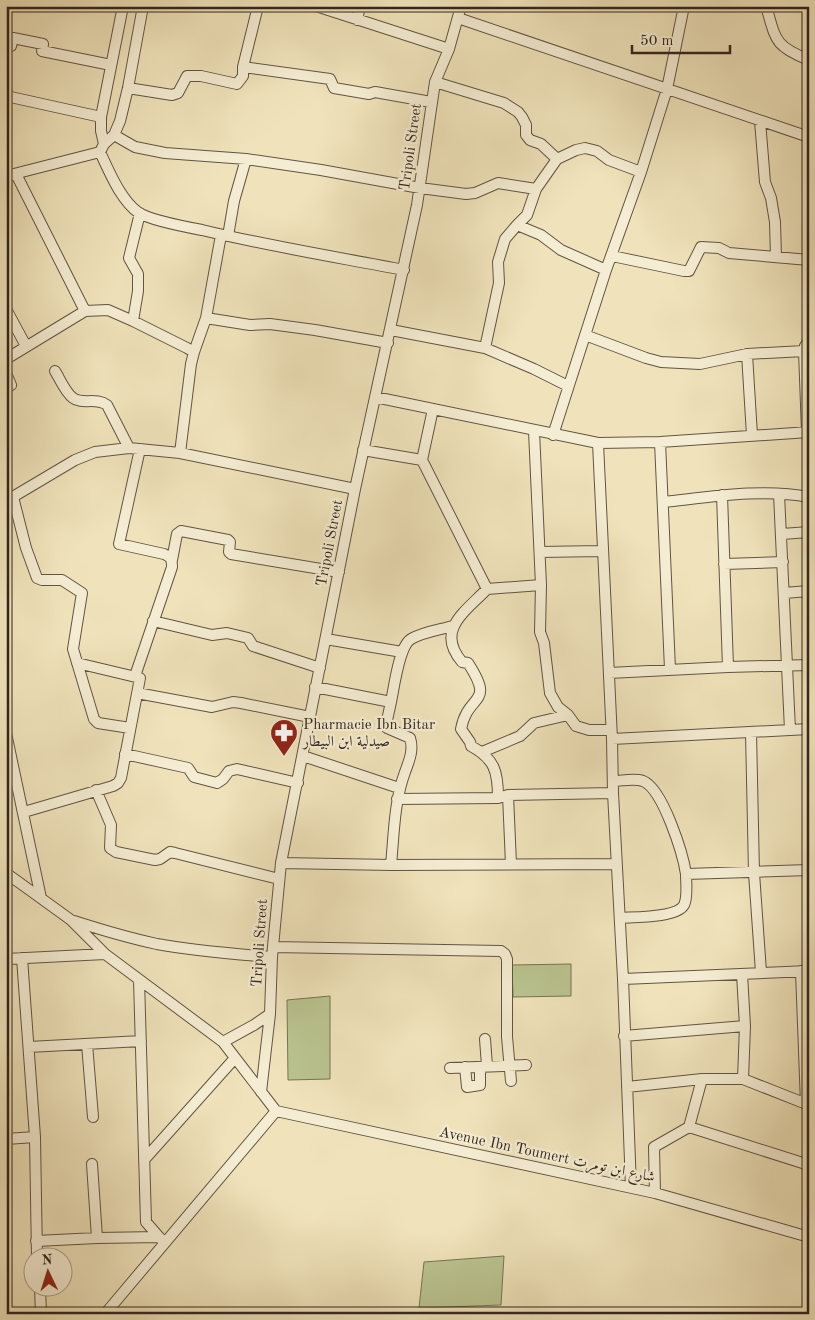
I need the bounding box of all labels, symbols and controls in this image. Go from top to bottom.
scale bar [632,22,730,54]
text: 50 m [640,34,674,49]
street label: Tripoli Street [398,103,425,192]
street label: Tripoli Street [315,499,346,588]
pharmacy icon: Pharmacie Ibn Bitar صيدلية ابن البيطار [269,718,299,757]
place label: Pharmacie Ibn Bitar صيدلية ابن البيطار [301,718,435,750]
street label: Tripoli Street [250,899,271,988]
street label: Avenue Ibn Toumert شارع ابن تومرت [437,1125,656,1190]
north arrow [22,1248,72,1298]
text: N [41,1253,53,1267]

